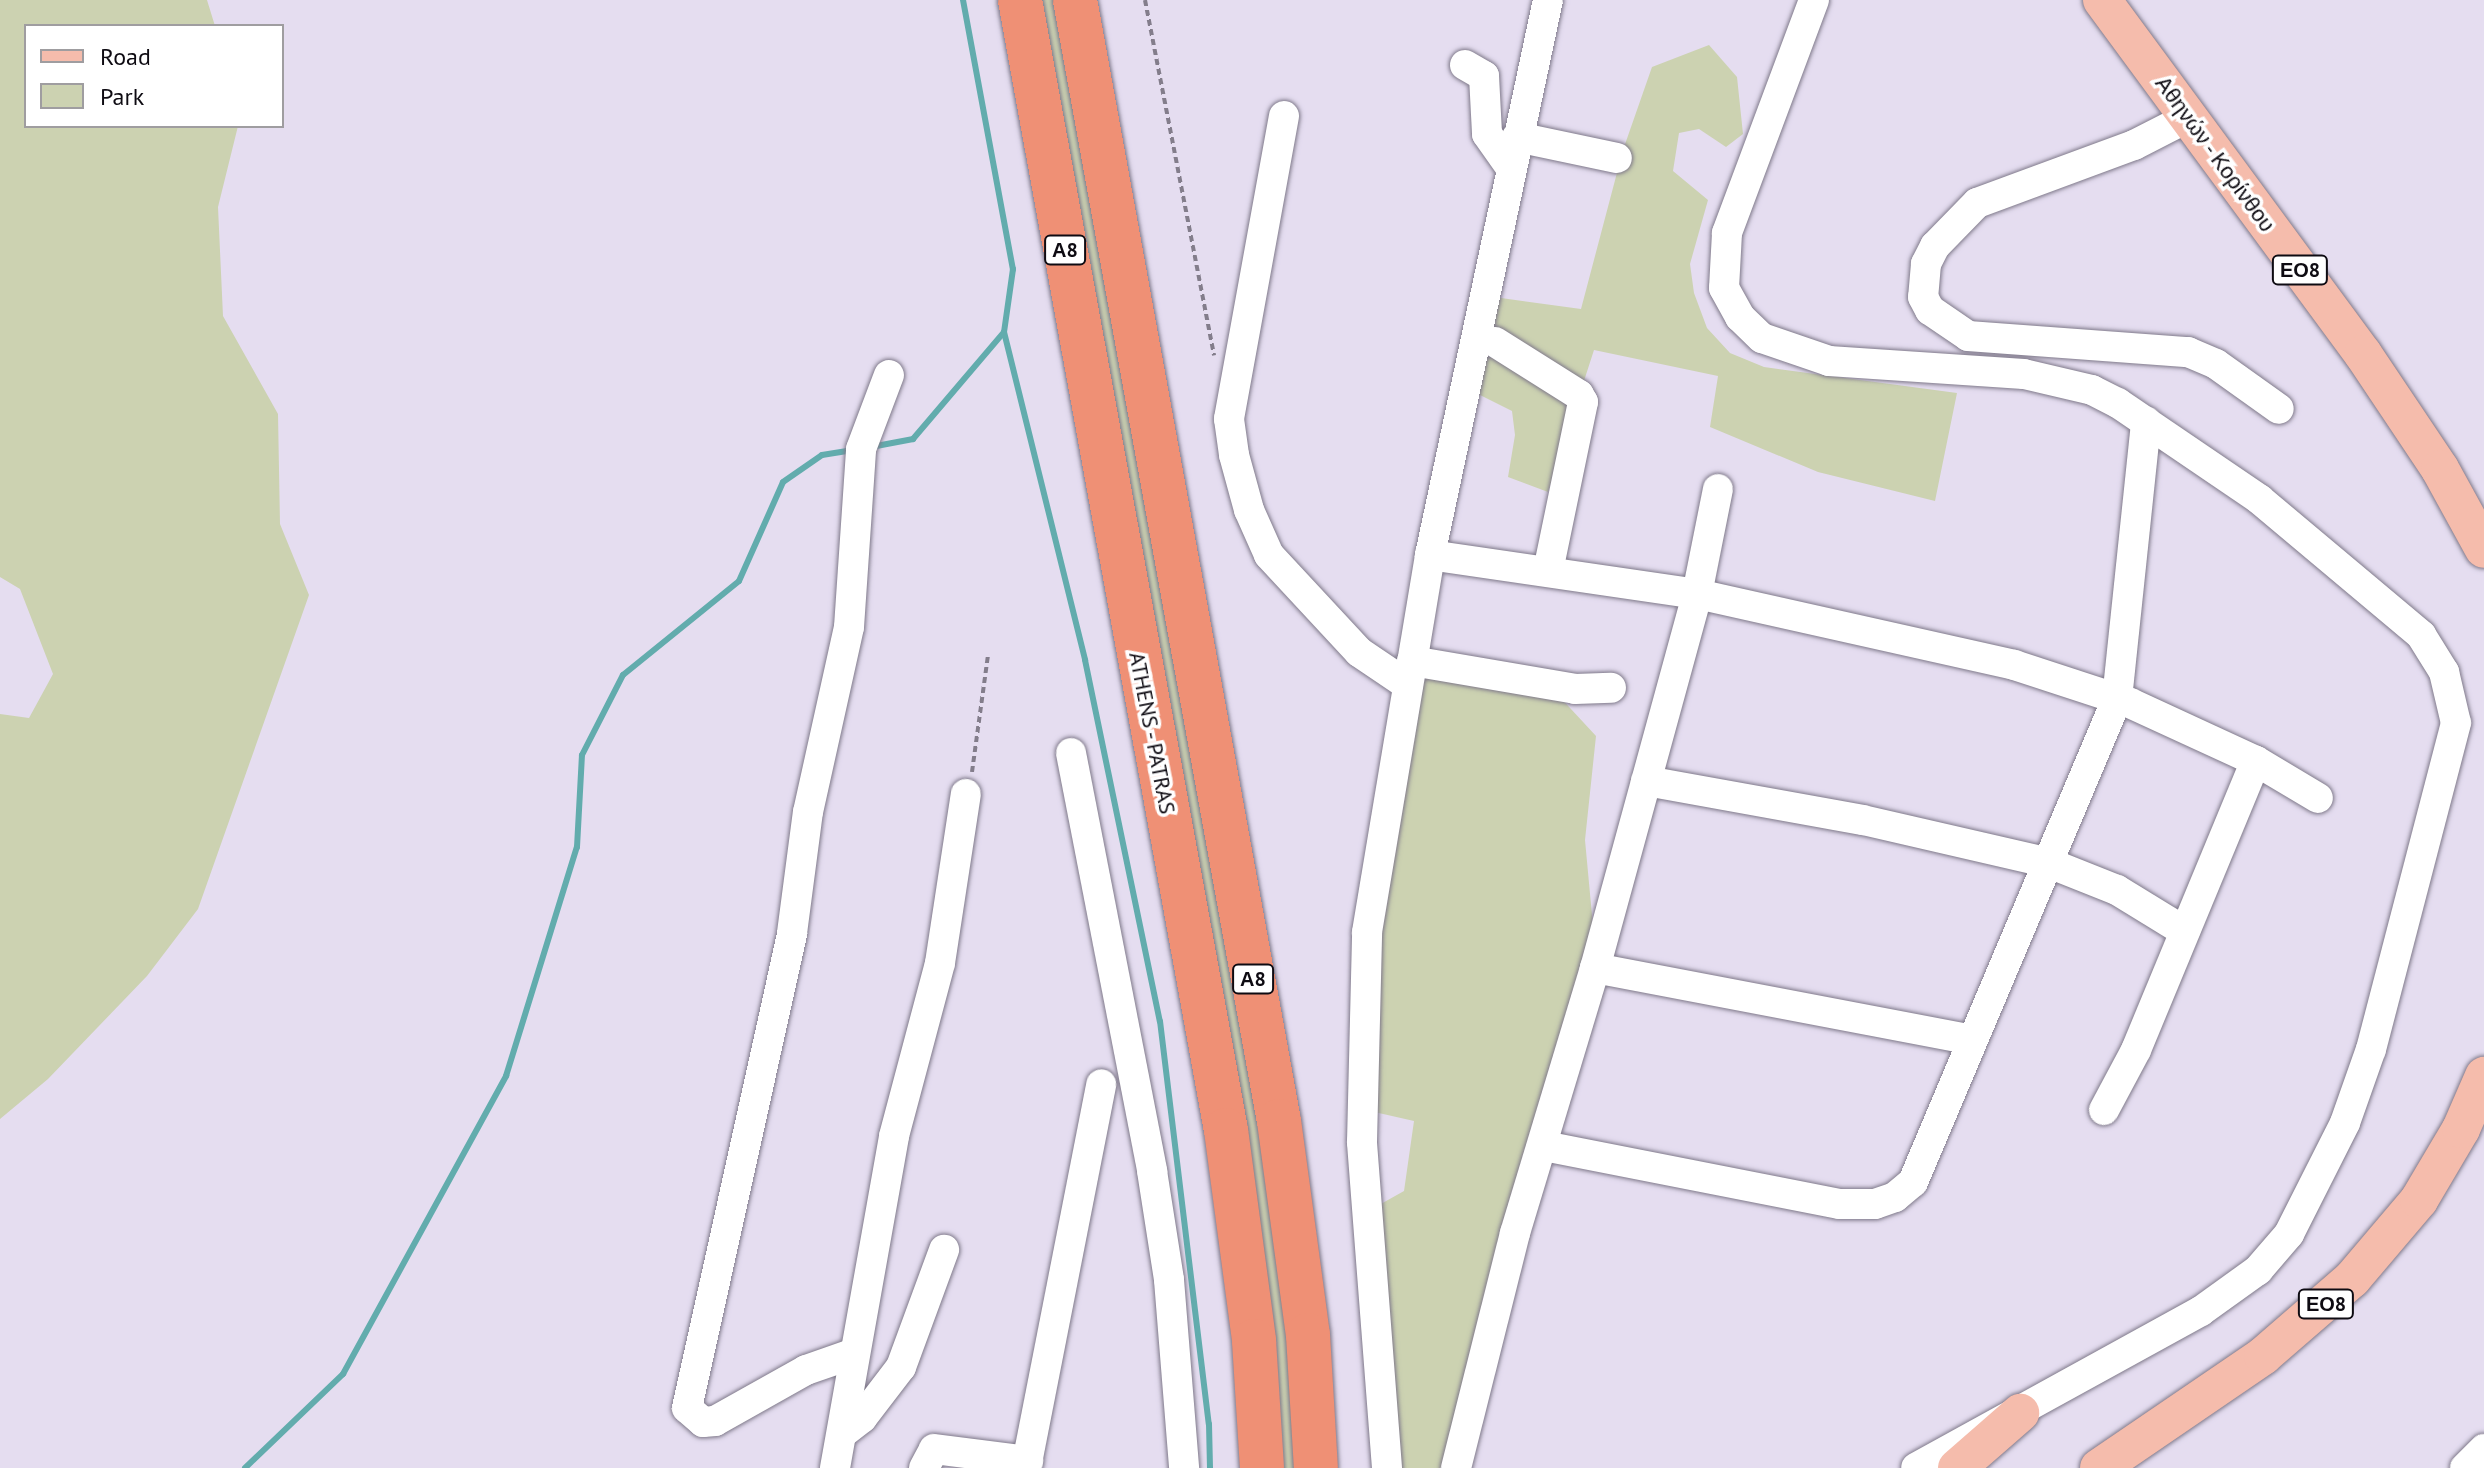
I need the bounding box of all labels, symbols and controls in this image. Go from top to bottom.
legend [24,24,284,128]
text: Road [100,41,151,72]
street label: Αθηνών - Κορίνθου [2149,70,2281,238]
text: Park [100,81,144,112]
road number: Α8 [1043,234,1087,266]
road number: ΕΟ8 [2270,254,2330,286]
street label: ATHENS - PATRAS [1123,648,1181,818]
road number: Α8 [1231,963,1275,995]
road number: ΕΟ8 [2296,1288,2356,1320]

